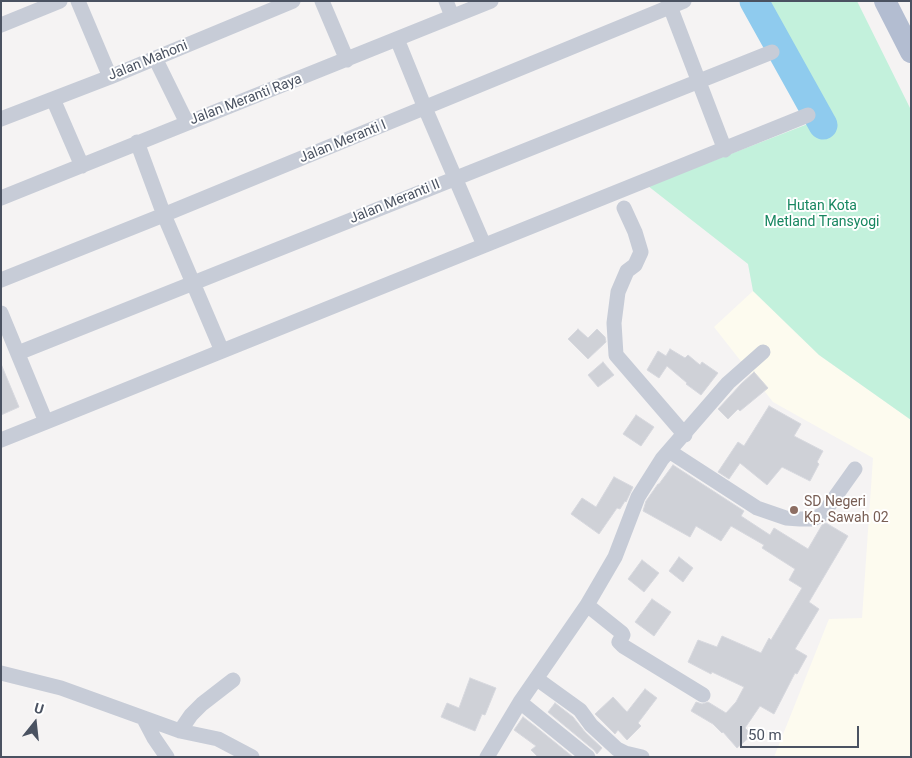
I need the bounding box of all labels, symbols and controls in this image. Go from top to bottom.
street label: Jalan Mahoni [106,37,190,85]
street label: Jalan Meranti Raya [188,71,304,129]
street label: Jalan Meranti I [297,117,389,167]
street label: Jalan Meranti II [347,176,443,228]
park label: Hutan Kota Metland Transyogi [764,198,880,230]
place label: SD Negeri Kp. Sawah 02 [804,494,889,526]
marker: SD Negeri Kp. Sawah 02 [788,504,800,516]
north arrow [10,698,60,748]
text: U [32,700,46,718]
scale bar [742,716,861,748]
text: 50 m [748,726,782,744]

